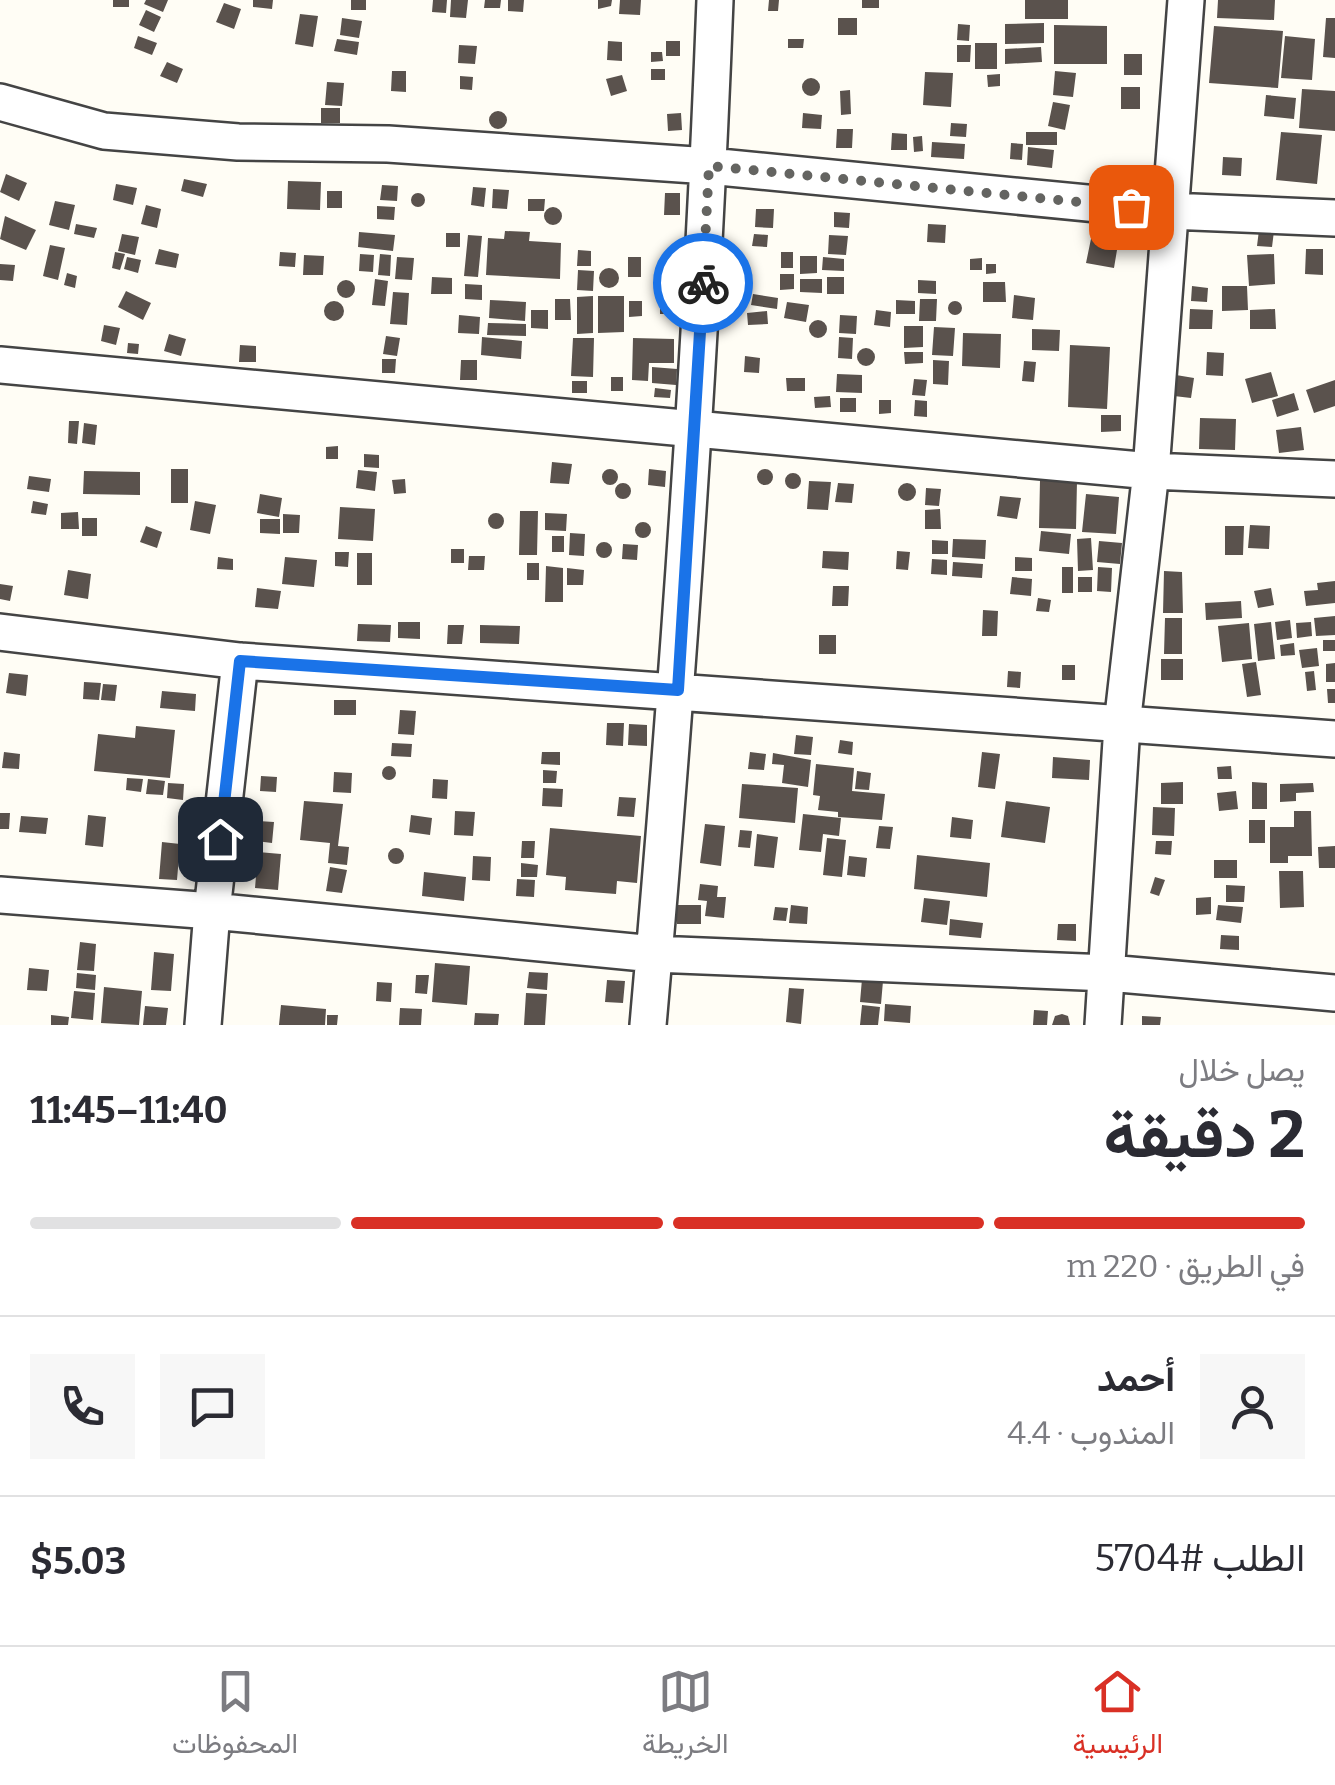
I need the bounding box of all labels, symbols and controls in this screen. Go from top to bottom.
pin [1089,165,1174,250]
icon: bag [1104,180,1159,235]
courier [653,233,753,333]
icon: bike [676,256,731,311]
pin [178,797,263,882]
icon: home [193,812,248,867]
text: يصل خلال [1178,1051,1305,1089]
text: 11:40–11:45 [30,1087,228,1133]
text: 2 دقيقة [1103,1096,1305,1174]
text: في الطريق · 220 m [1066,1247,1305,1285]
button: phone [30,1354,135,1459]
button: chat [160,1354,265,1459]
button: person [1200,1354,1305,1459]
text: أحمد [1097,1355,1175,1401]
text: المندوب · 4.4 [1007,1414,1175,1452]
text: الطلب #5704 [1095,1535,1305,1581]
text: $5.03 [30,1538,127,1584]
tab: المحفوظات [172,1664,298,1768]
tab: الخريطة [642,1664,729,1768]
tab: الرئيسية [1073,1664,1163,1768]

